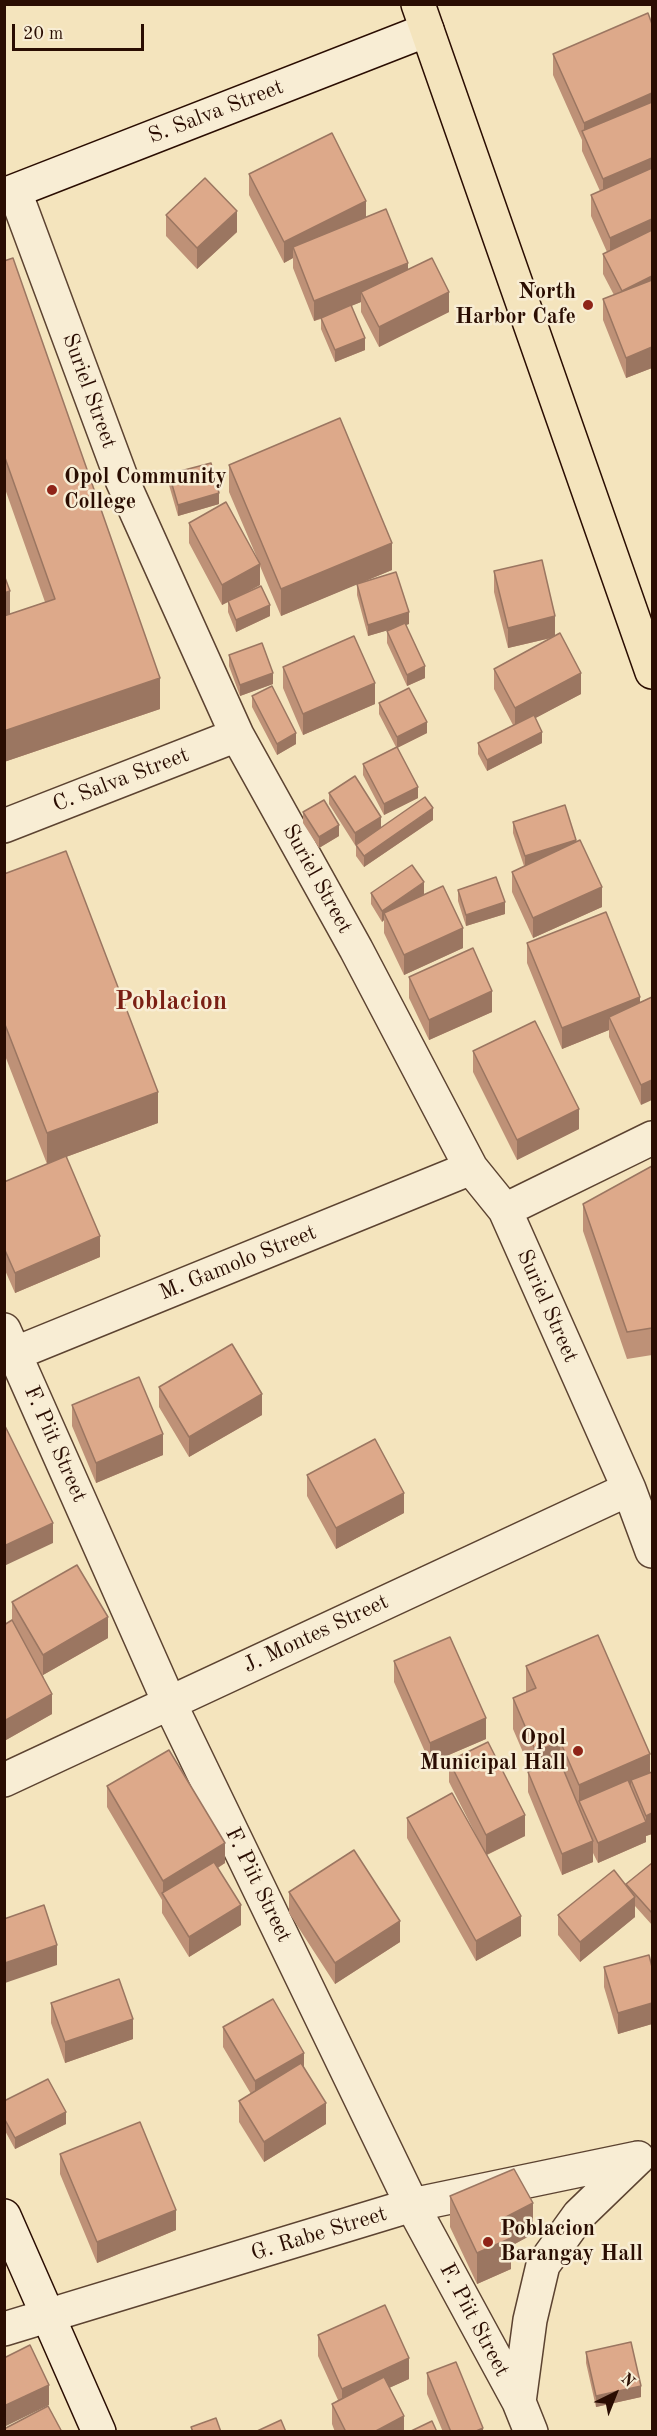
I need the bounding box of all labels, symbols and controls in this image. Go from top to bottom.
scale bar [15,12,147,50]
text: 20 m [23,25,63,43]
street label: S. Salva Street [145,74,287,150]
place label: North Harbor Cafe [455,279,576,330]
marker: North Harbor Cafe [581,298,595,312]
street label: Suriel Street [56,330,122,452]
place label: Opol Community College [64,464,227,516]
marker: Opol Community College [45,483,59,497]
street label: C. Salva Street [49,742,193,818]
street label: Suriel Street [276,820,358,938]
district label: Poblacion [115,986,227,1018]
street label: M. Gamolo Street [156,1219,320,1307]
street label: Suriel Street [510,1245,584,1367]
street label: F. Piit Street [18,1382,92,1506]
street label: J. Montes Street [239,1589,393,1679]
place label: Opol Municipal Hall [420,1725,566,1777]
marker: Opol Municipal Hall [571,1744,585,1758]
street label: F. Piit Street [219,1823,297,1947]
street label: G. Rabe Street [248,2201,390,2267]
place label: Poblacion Barangay Hall [500,2216,643,2268]
marker: Poblacion Barangay Hall [481,2235,495,2249]
street label: F. Piit Street [433,2259,515,2381]
north arrow [585,2364,645,2424]
text: N [617,2371,637,2391]

